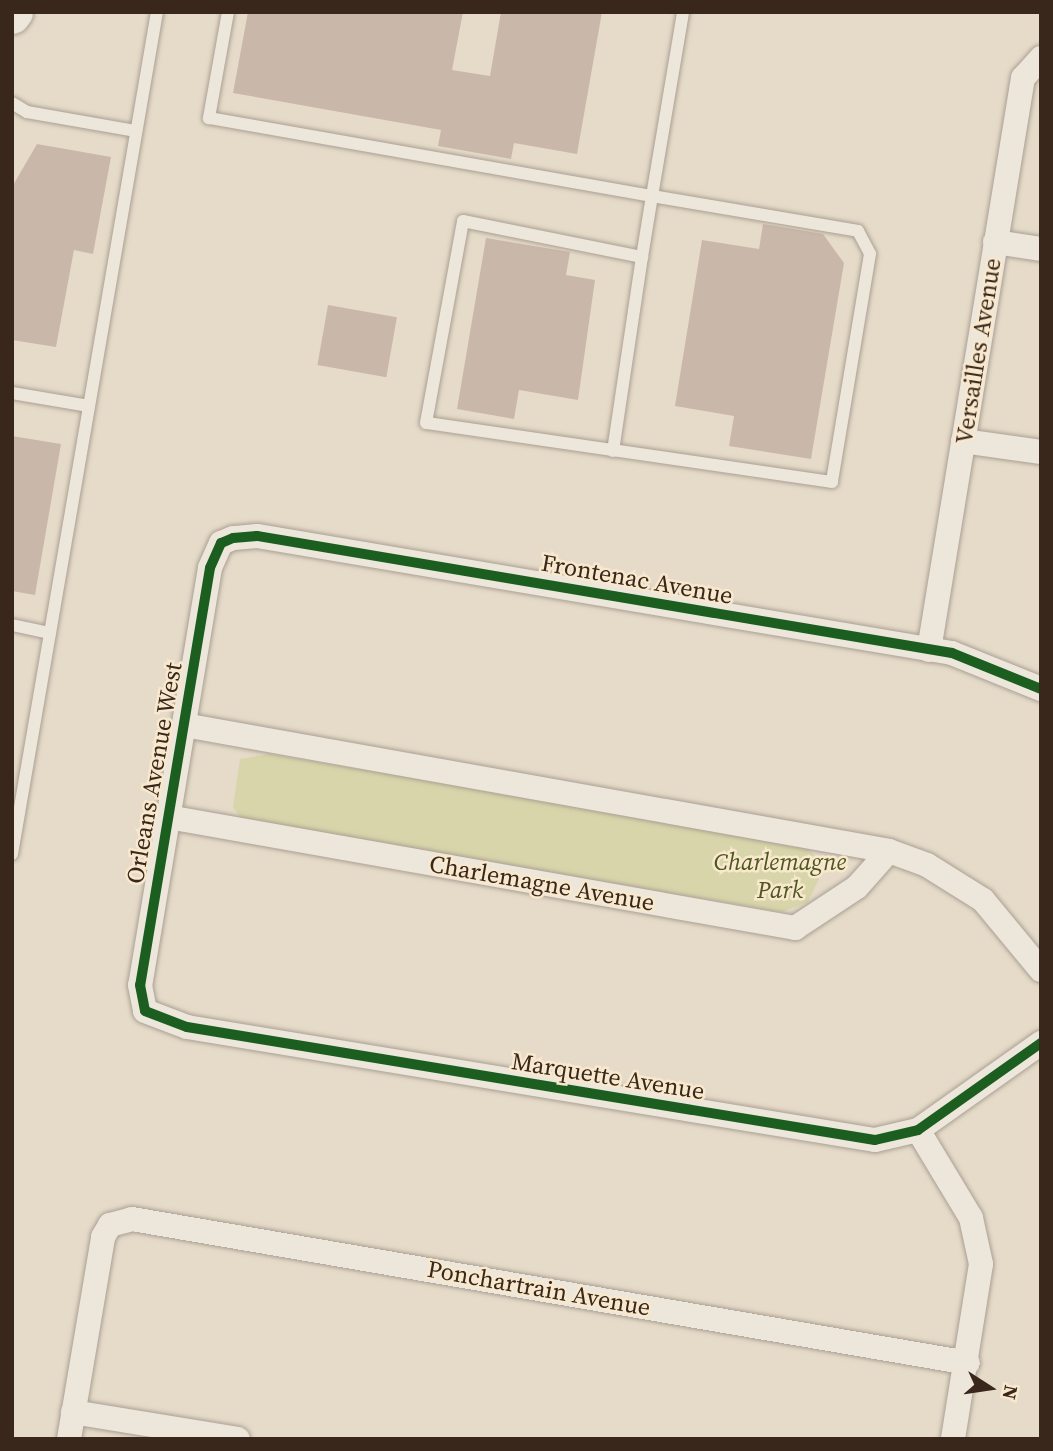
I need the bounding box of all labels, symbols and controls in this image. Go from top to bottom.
street label: Versailles Avenue [949,256,1007,446]
street label: Frontenac Avenue [539,548,735,610]
street label: Orleans Avenue West [120,660,188,886]
park label: Charlemagne Park [714,848,846,904]
street label: Charlemagne Avenue [427,849,657,917]
street label: Marquette Avenue [509,1047,707,1105]
street label: Ponchartrain Avenue [425,1254,653,1322]
north arrow [955,1353,1025,1423]
text: N [996,1383,1025,1402]

